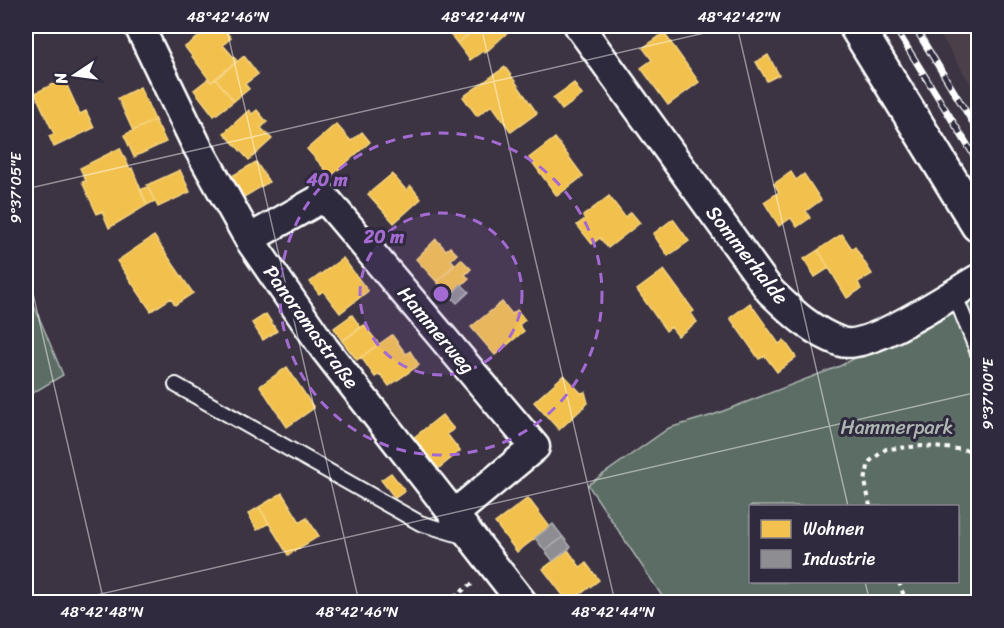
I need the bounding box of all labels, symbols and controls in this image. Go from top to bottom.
text: 48°42'46"N [187,4,270,30]
text: 48°42'44"N [441,4,526,30]
text: 48°42'42"N [697,4,781,30]
north arrow [45,45,105,105]
text: N [45,69,76,88]
text: 9°37'05"E [3,151,29,224]
text: 40 m [305,164,348,196]
street label: Sommerhalde [697,197,797,313]
text: 20 m [363,221,404,253]
street label: Panoramastraße [254,257,368,397]
street label: Hammerweg [388,278,484,382]
centre of rings [431,284,451,304]
text: 9°37'00"E [975,357,1001,430]
park label: Hammerpark [841,410,953,445]
legend [749,505,959,583]
text: Wohnen [803,513,864,545]
text: Industrie [802,543,876,575]
text: 48°42'48"N [60,599,144,625]
text: 48°42'46"N [316,599,399,625]
text: 48°42'44"N [571,599,656,625]

